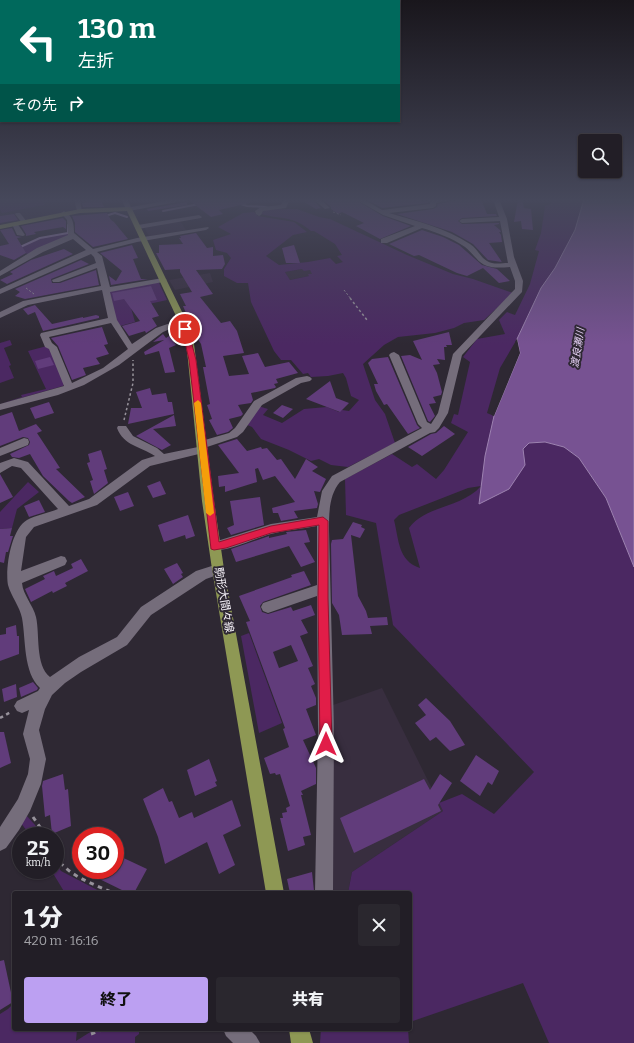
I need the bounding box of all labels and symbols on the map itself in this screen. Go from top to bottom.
pin [168,312,202,346]
water label: 渡良瀬川 [569,326,587,369]
street label: 駒形大間々線 [212,566,236,634]
position arrow [305,723,347,765]
speed limit sign: 30 [72,827,124,879]

